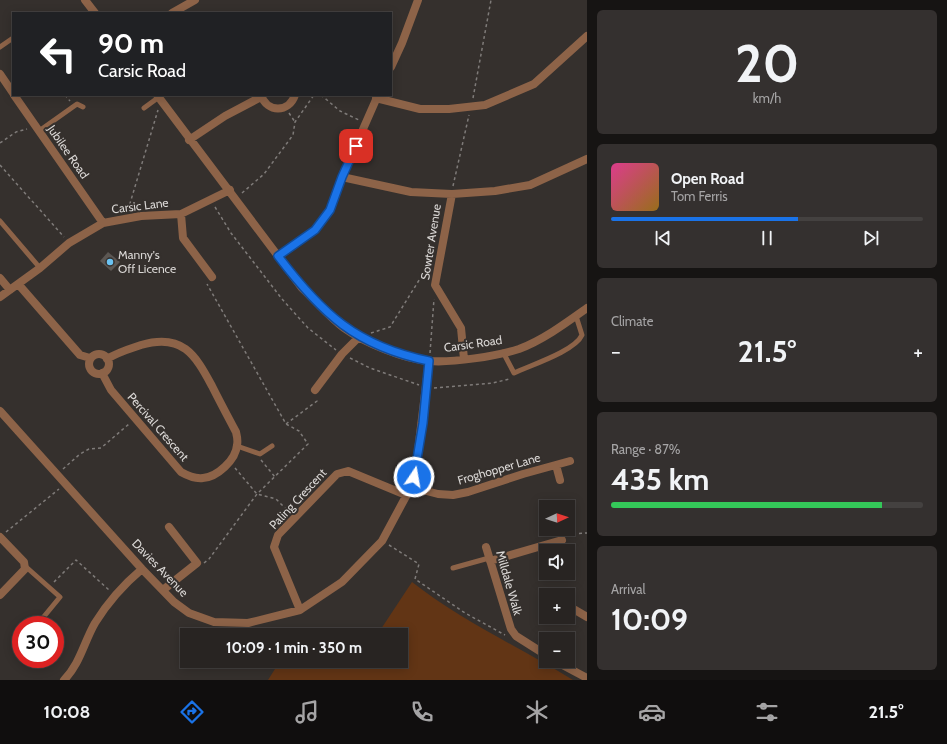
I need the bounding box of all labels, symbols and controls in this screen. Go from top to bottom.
text: 90 m [98,26,164,60]
icon: left [32,28,84,80]
text: 20 [735,32,799,95]
text: Carsic Road [98,60,186,82]
text: km/h [753,90,781,106]
street label: Jubilee Road [44,121,92,181]
pin [339,129,373,163]
icon: arrive [345,135,367,157]
text: Open Road [671,170,744,188]
text: Tom Ferris [671,188,728,204]
street label: Carsic Lane [111,195,169,216]
street label: Sowter Avenue [417,203,444,281]
icon: previous [652,227,674,249]
icon: pause [756,227,778,249]
icon: next [860,227,882,249]
place label: Manny's Off Licence [118,247,176,276]
marker: Manny's Off Licence [105,257,115,267]
text: Climate [611,313,653,329]
street label: Carsic Road [443,332,503,355]
text: 21.5° [738,333,796,370]
text: − [611,338,621,365]
text: + [913,338,923,365]
street label: Percival Crescent [125,389,192,464]
text: Range · 87% [611,441,680,457]
street label: Froghopper Lane [456,450,542,488]
position arrow [393,456,435,498]
text: 435 km [611,461,709,498]
street label: Paling Crescent [266,465,330,532]
north arrow [539,500,575,536]
map controls [539,500,575,668]
street label: Davies Avenue [129,536,192,600]
button: sound [539,544,575,580]
street label: Milldale Walk [493,549,526,618]
text: Arrival [611,581,646,597]
button: + [539,588,575,624]
text: 10:09 [611,601,688,638]
speed limit sign: 30 [12,616,64,668]
button: − [539,632,575,668]
text: 10:09 · 1 min · 350 m [226,639,362,657]
icon: directions [178,698,206,726]
icon: music [293,698,321,726]
icon: phone [408,698,436,726]
icon: climate [523,698,551,726]
icon: car [638,698,666,726]
icon: filters [753,698,781,726]
text: 10:08 [44,701,91,723]
text: 21.5° [868,701,903,723]

